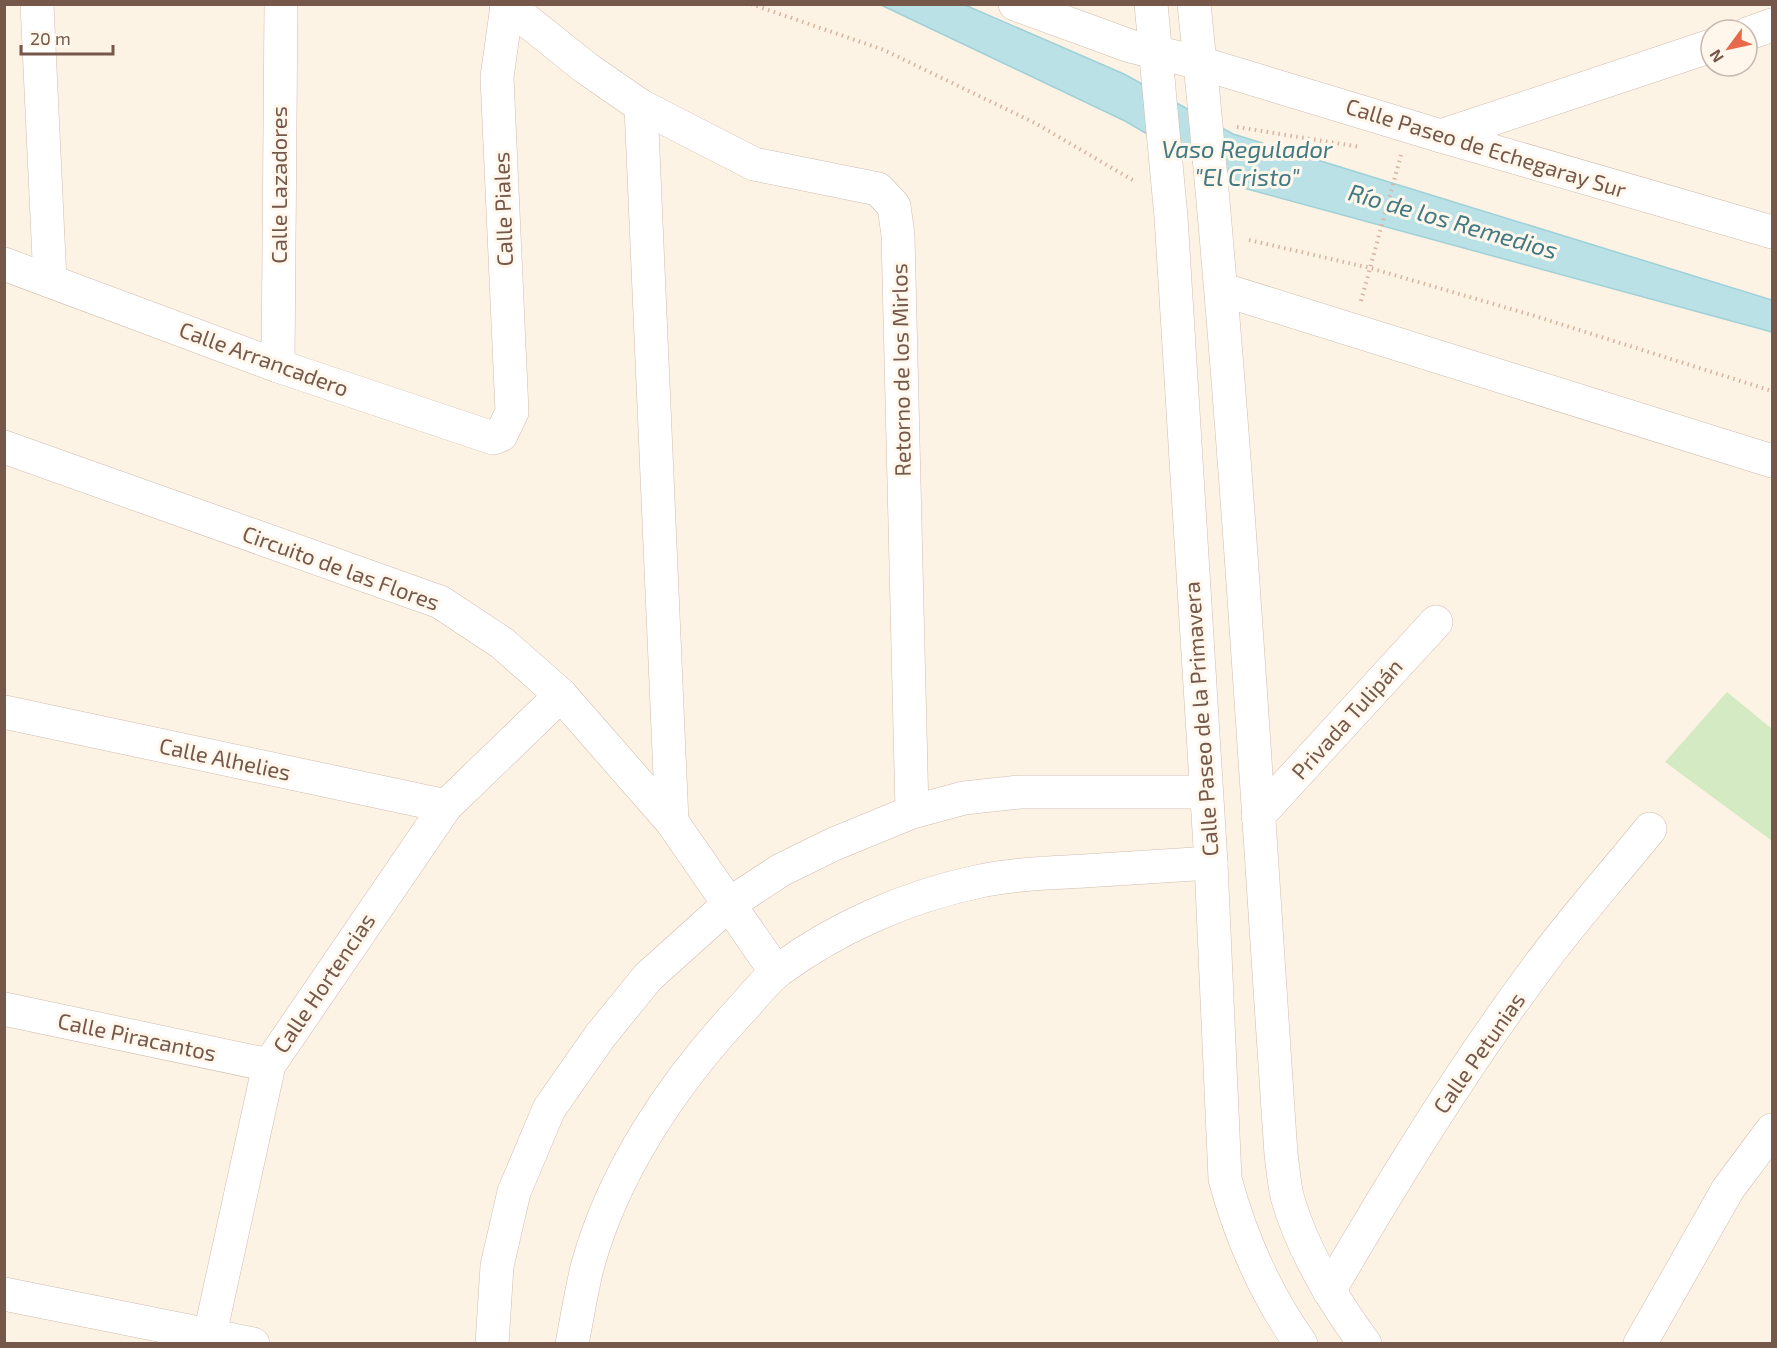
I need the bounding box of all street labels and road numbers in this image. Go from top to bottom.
street label: Calle Paseo de Echegaray Sur [1343,92,1630,202]
street label: Calle Lazadores [265,106,291,264]
street label: Calle Piales [487,151,517,267]
street label: Retorno de los Mirlos [885,263,915,477]
street label: Calle Arrancadero [176,315,353,401]
street label: Circuito de las Flores [239,519,443,615]
street label: Calle Paseo de la Primavera [1177,581,1223,857]
street label: Privada Tulipán [1285,653,1407,784]
street label: Calle Alhelies [157,731,293,785]
street label: Calle Hortencias [267,908,379,1057]
street label: Calle Petunias [1427,987,1529,1118]
street label: Calle Piracantos [56,1007,219,1066]

